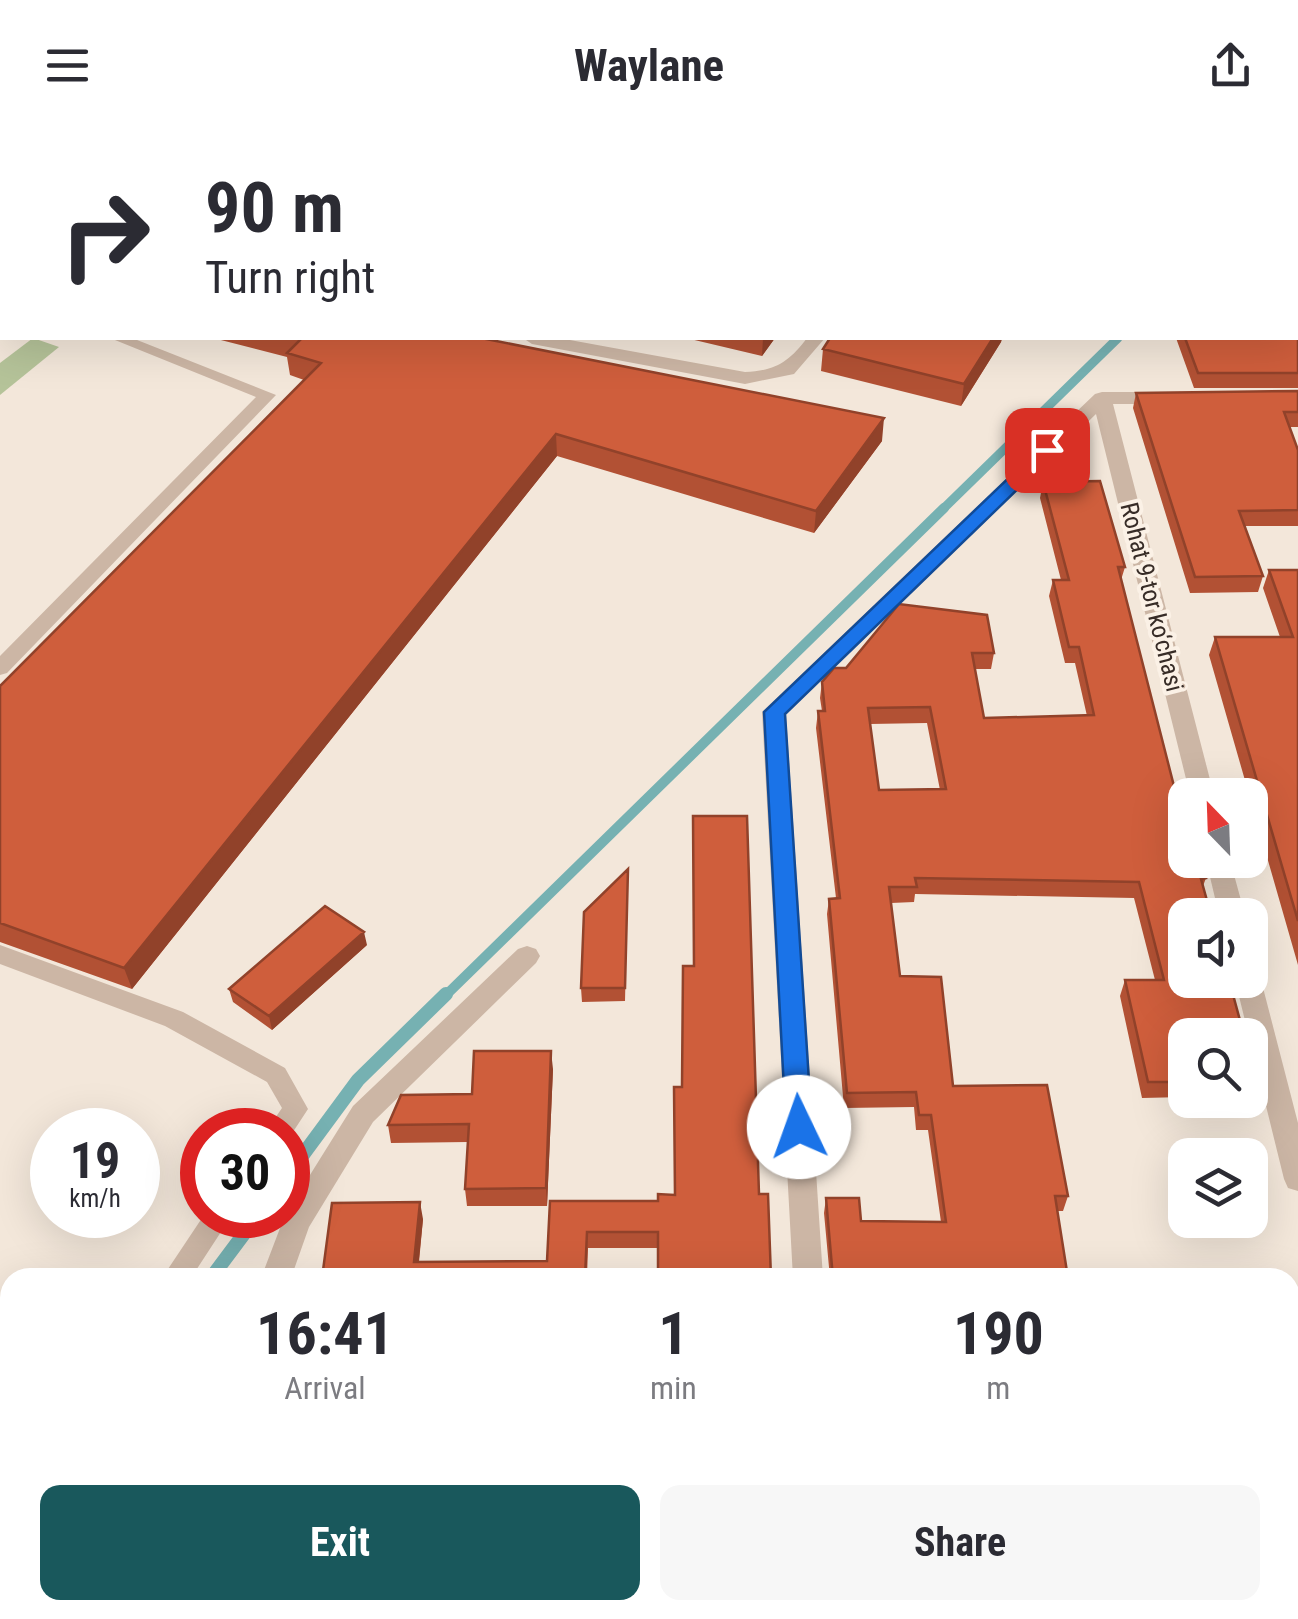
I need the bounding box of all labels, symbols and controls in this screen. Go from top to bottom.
icon: menu [40,38,95,93]
icon: share [1203,38,1258,93]
text: Waylane [574,39,724,92]
text: 90 m [205,167,344,249]
icon: right [40,170,170,300]
text: Turn right [205,251,375,304]
pin [1005,408,1090,493]
icon: arrive [1020,423,1075,478]
street label: Rohat 9-tor ko‘chasi [1115,500,1189,694]
north arrow [1168,778,1268,878]
map controls [1168,778,1268,1238]
button: sound [1168,898,1268,998]
button: search [1168,1018,1268,1118]
position arrow [747,1075,851,1179]
speed limit sign: 30 [180,1108,310,1238]
text: 19 [70,1132,120,1190]
button: layers [1168,1138,1268,1238]
text: km/h [69,1184,121,1213]
text: 16:41 [256,1298,394,1369]
text: 1 [658,1298,689,1369]
text: 190 [953,1298,1044,1369]
text: Arrival [284,1369,366,1407]
text: min [650,1369,697,1407]
text: m [986,1369,1010,1407]
button: Exit [40,1485,640,1600]
button: Share [660,1485,1260,1600]

